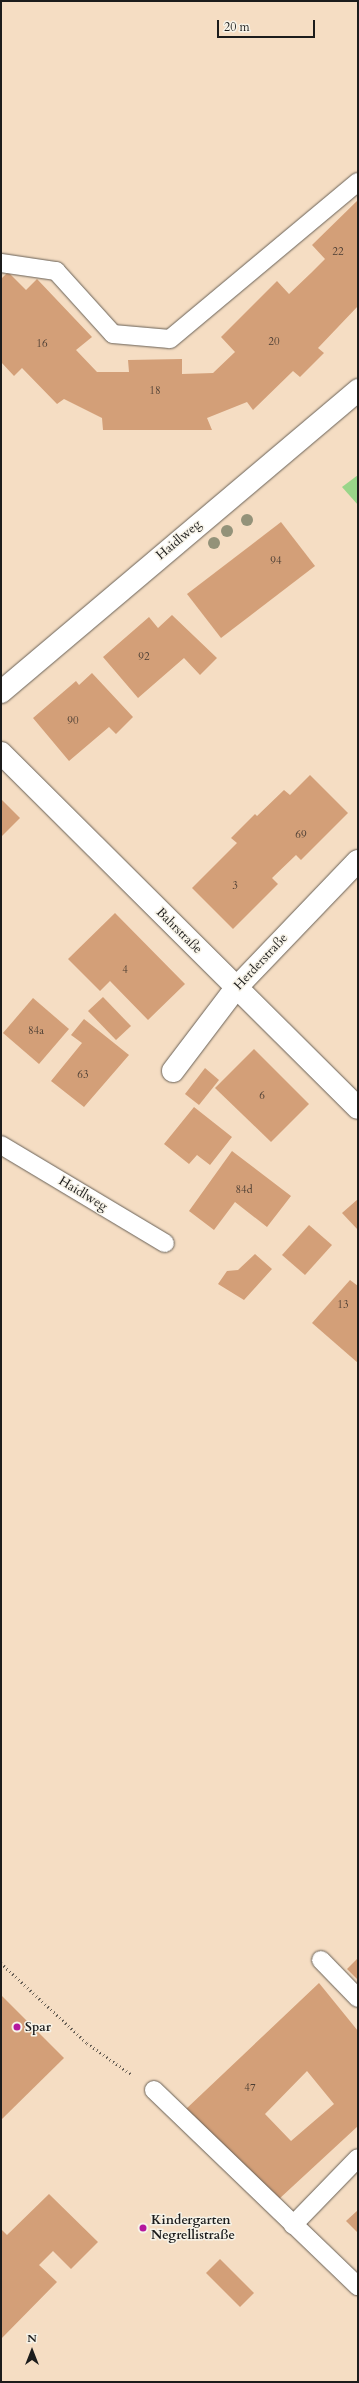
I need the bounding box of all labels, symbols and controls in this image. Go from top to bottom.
scale bar [219,12,317,38]
text: 20 m [224,19,250,35]
house number: 22 [332,245,344,259]
house number: 20 [268,335,280,349]
house number: 16 [36,337,48,351]
house number: 18 [149,384,161,398]
street label: Haidlweg [153,517,205,563]
house number: 94 [270,554,282,568]
house number: 92 [138,650,150,664]
house number: 90 [67,714,79,728]
house number: 69 [295,828,307,842]
house number: 3 [232,879,238,893]
street label: Bahrstraße [153,905,205,957]
street label: Herderstraße [231,931,291,993]
house number: 4 [122,963,128,977]
house number: 84a [28,1024,44,1038]
house number: 63 [77,1068,89,1082]
house number: 6 [259,1089,265,1103]
street label: Haidlweg [56,1173,110,1215]
house number: 84d [235,1183,253,1197]
house number: 13 [337,1298,349,1312]
place label: Spar [25,2019,51,2035]
marker: Spar [12,2022,22,2032]
house number: 47 [244,2081,256,2095]
place label: Kindergarten Negrellistraße [151,2213,235,2244]
marker: Kindergarten Negrellistraße [138,2223,148,2233]
north arrow [12,2331,52,2371]
text: N [27,2331,37,2346]

